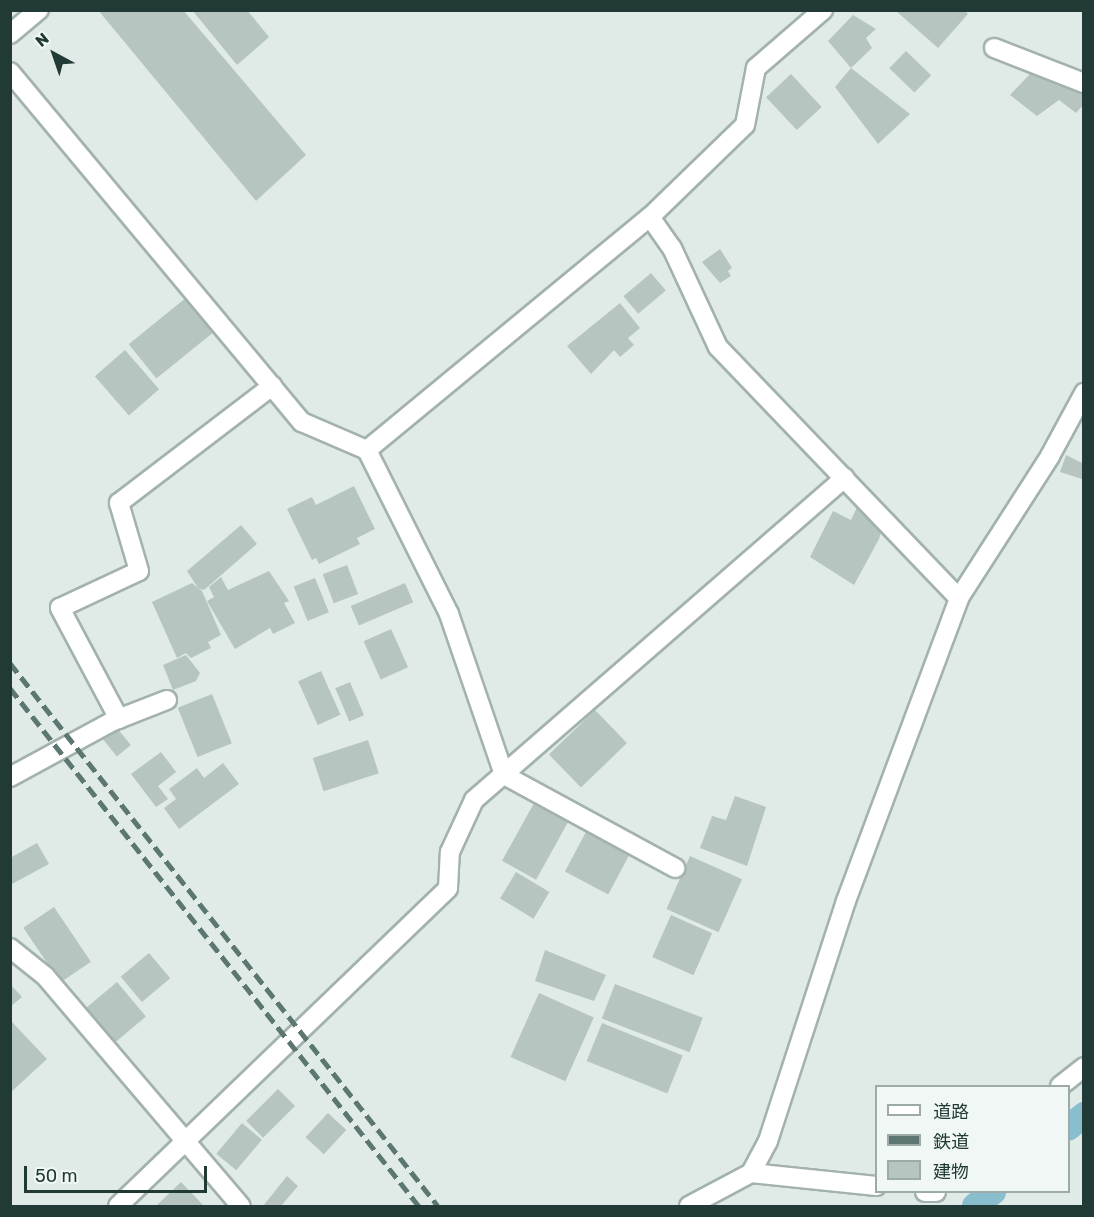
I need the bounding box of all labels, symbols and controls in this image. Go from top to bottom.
north arrow [24,24,84,84]
text: N [32,29,53,51]
legend [875,1085,1070,1193]
text: 道路 [933,1101,969,1123]
text: 鉄道 [933,1131,969,1153]
scale bar [27,1154,210,1192]
text: 建物 [933,1161,969,1183]
text: 50 m [35,1165,78,1187]

